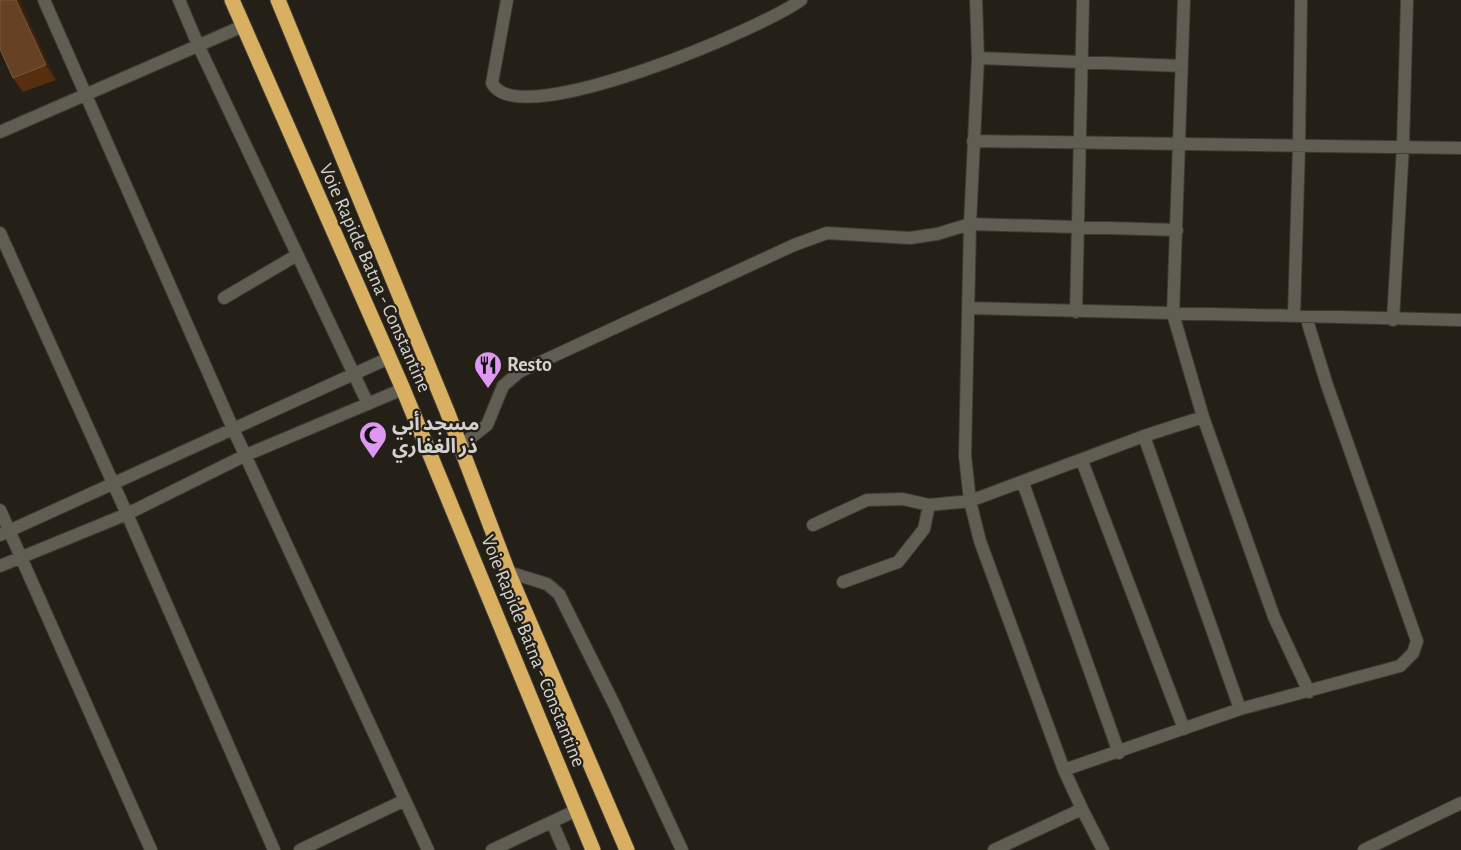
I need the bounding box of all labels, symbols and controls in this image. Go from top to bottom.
street label: Voie Rapide Batna - Constantine [315,161,435,395]
restaurant icon: Resto [473,350,503,389]
place label: Resto [507,355,552,375]
place label: مسجد أبي ذر الغفاري [392,410,479,463]
mosque icon: مسجد أبي ذر الغفاري [358,420,388,459]
street label: Voie Rapide Batna - Constantine [477,532,589,770]

